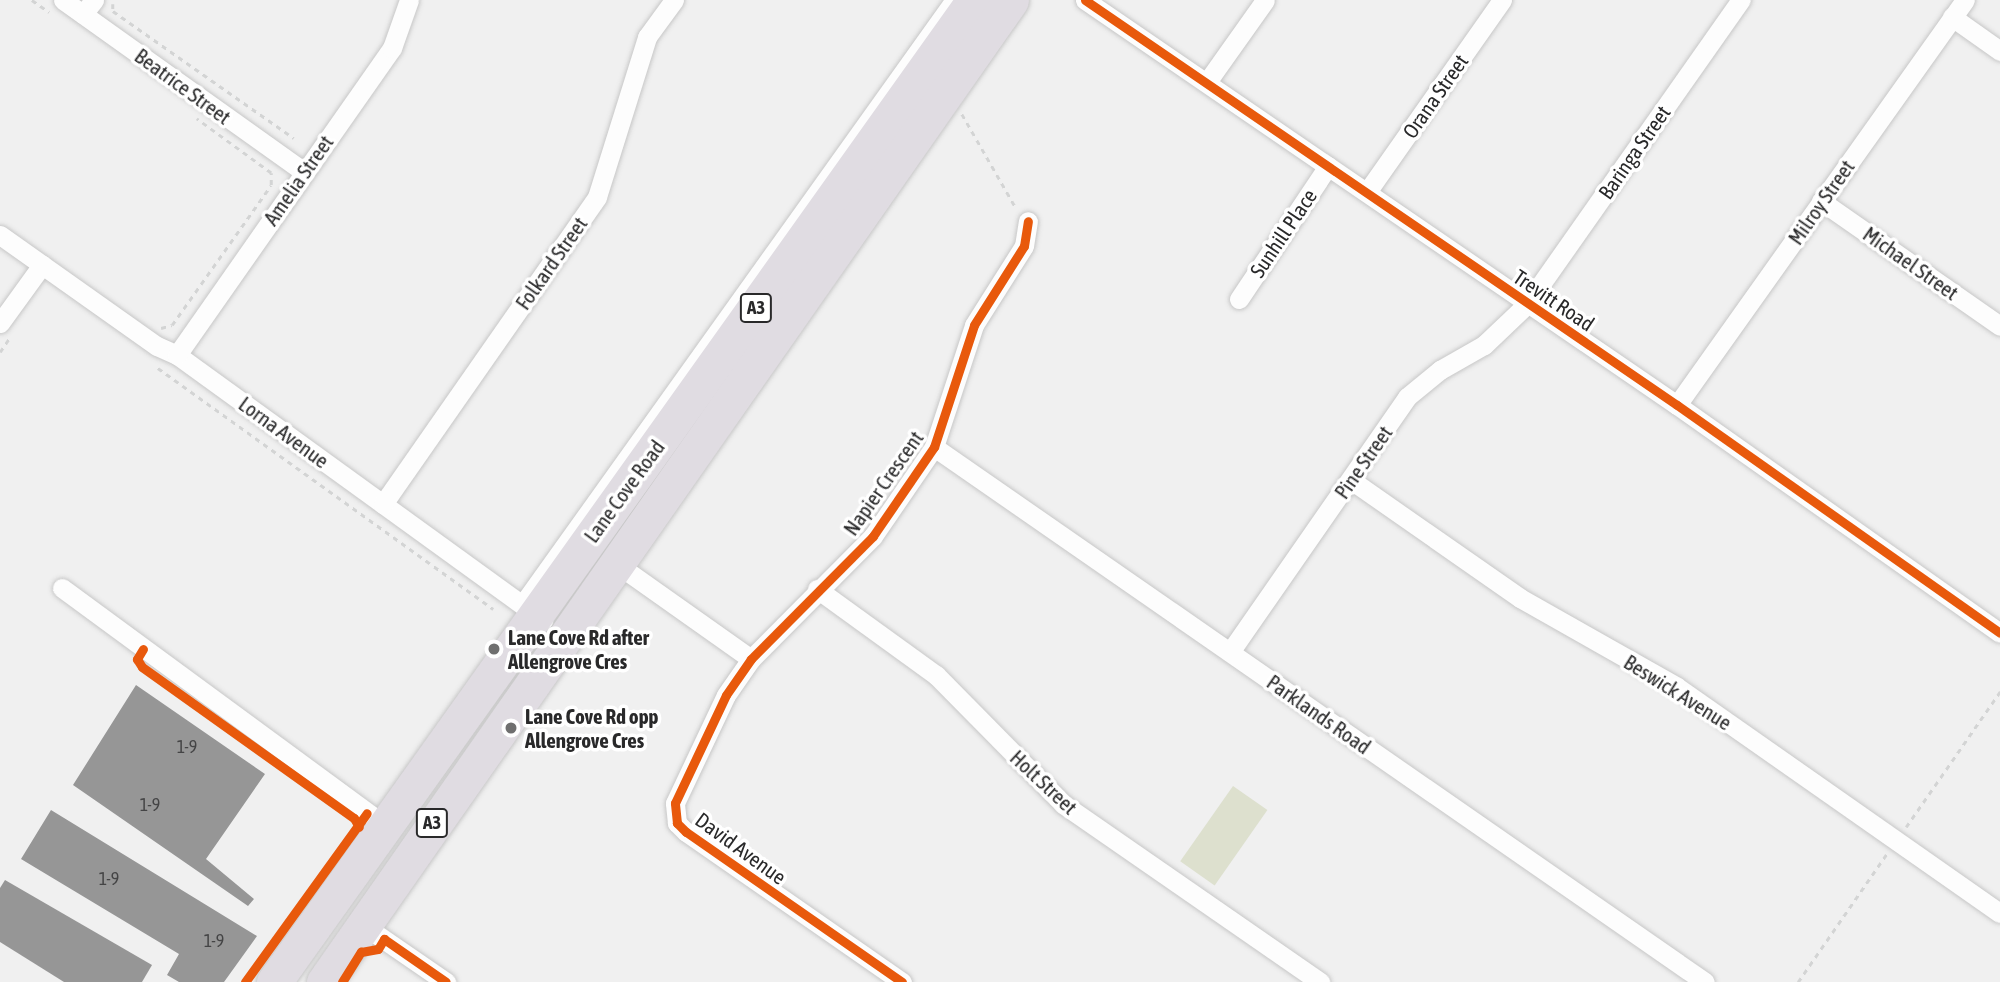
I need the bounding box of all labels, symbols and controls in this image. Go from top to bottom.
street label: Beatrice Street [130,43,236,129]
street label: Orana Street [1397,49,1473,143]
street label: Baringa Street [1593,100,1675,204]
street label: Amelia Street [258,130,338,230]
street label: Milroy Street [1783,155,1859,249]
street label: Sunhill Place [1244,184,1322,282]
street label: Folkard Street [510,212,592,314]
street label: Michael Street [1858,221,1964,305]
street label: Trevitt Road [1509,264,1599,336]
road number: A3 [738,292,774,324]
street label: Lorna Avenue [234,391,334,473]
street label: Pine Street [1329,421,1397,503]
street label: Napier Crescent [838,426,928,540]
street label: Lane Cove Road [578,435,670,547]
place label: Lane Cove Rd after Allengrove Cres [508,624,649,674]
marker: Lane Cove Rd after Allengrove Cres [486,641,502,657]
street label: Beswick Avenue [1619,649,1737,735]
street label: Parklands Road [1262,669,1376,759]
place label: Lane Cove Rd opp Allengrove Cres [525,703,659,753]
marker: Lane Cove Rd opp Allengrove Cres [503,720,519,736]
house number: 1-9 [177,736,197,758]
street label: Holt Street [1005,745,1083,819]
house number: 1-9 [140,794,160,816]
street label: David Avenue [691,807,791,889]
road number: A3 [414,808,450,838]
house number: 1-9 [99,868,119,890]
house number: 1-9 [204,930,224,952]

